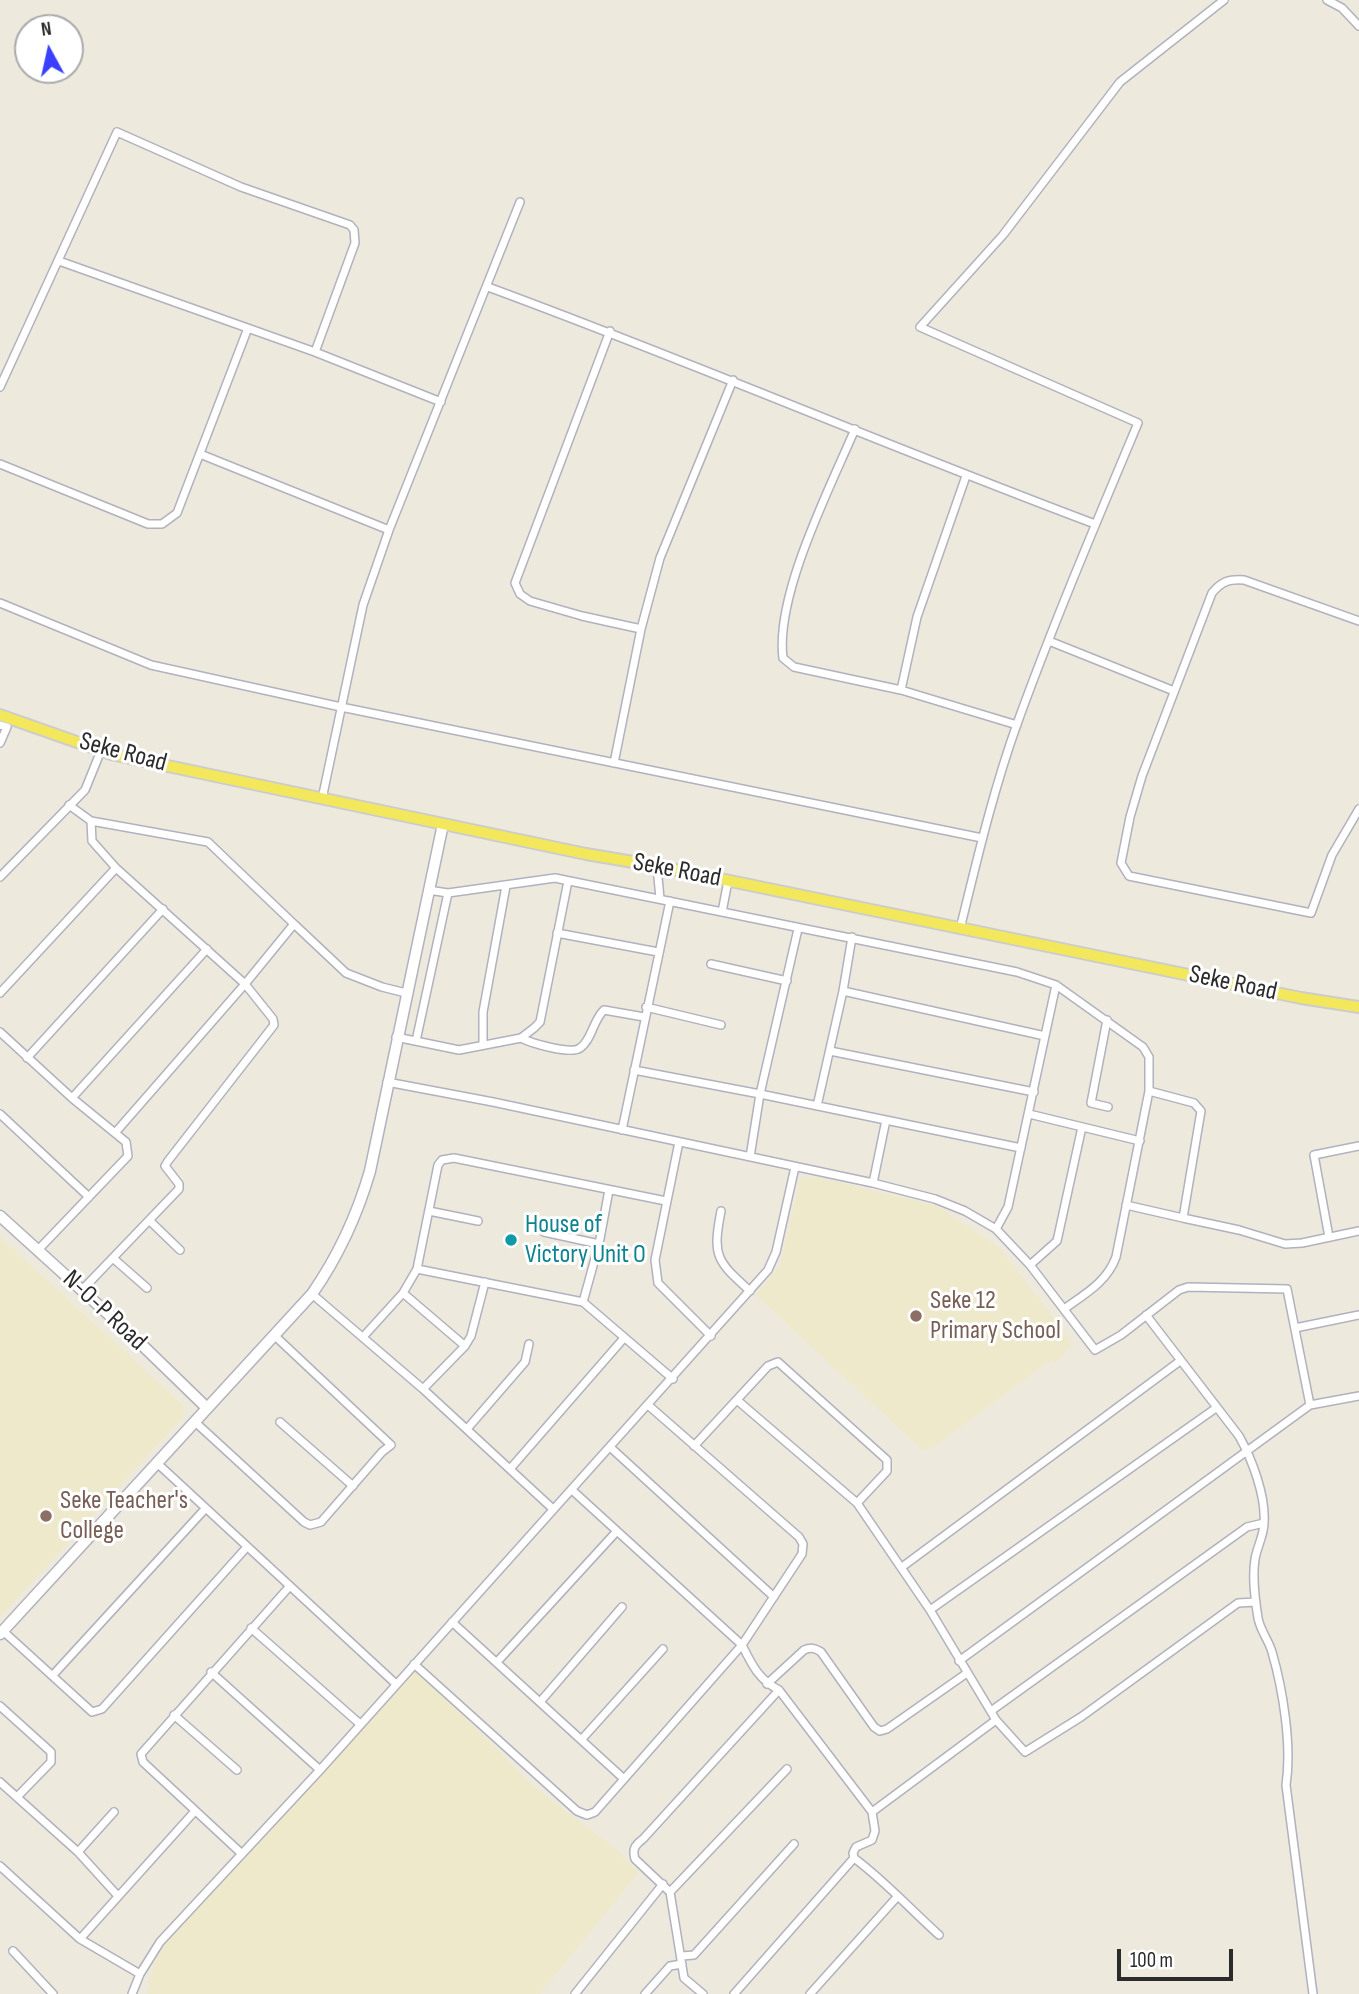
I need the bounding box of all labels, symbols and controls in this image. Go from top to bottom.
north arrow [14,14,84,84]
text: N [40,18,53,42]
street label: Seke Road [76,726,170,780]
street label: Seke Road [630,847,724,895]
street label: Seke Road [1186,959,1280,1009]
place label: House of Victory Unit O [525,1209,646,1270]
marker: House of Victory Unit O [503,1232,519,1248]
street label: N-O-P Road [55,1264,153,1358]
place label: Seke 12 Primary School [930,1285,1061,1346]
marker: Seke 12 Primary School [908,1308,924,1324]
place label: Seke Teacher's College [60,1485,188,1546]
marker: Seke Teacher's College [38,1508,54,1524]
scale bar [1121,1934,1236,1978]
text: 100 m [1130,1948,1173,1973]

